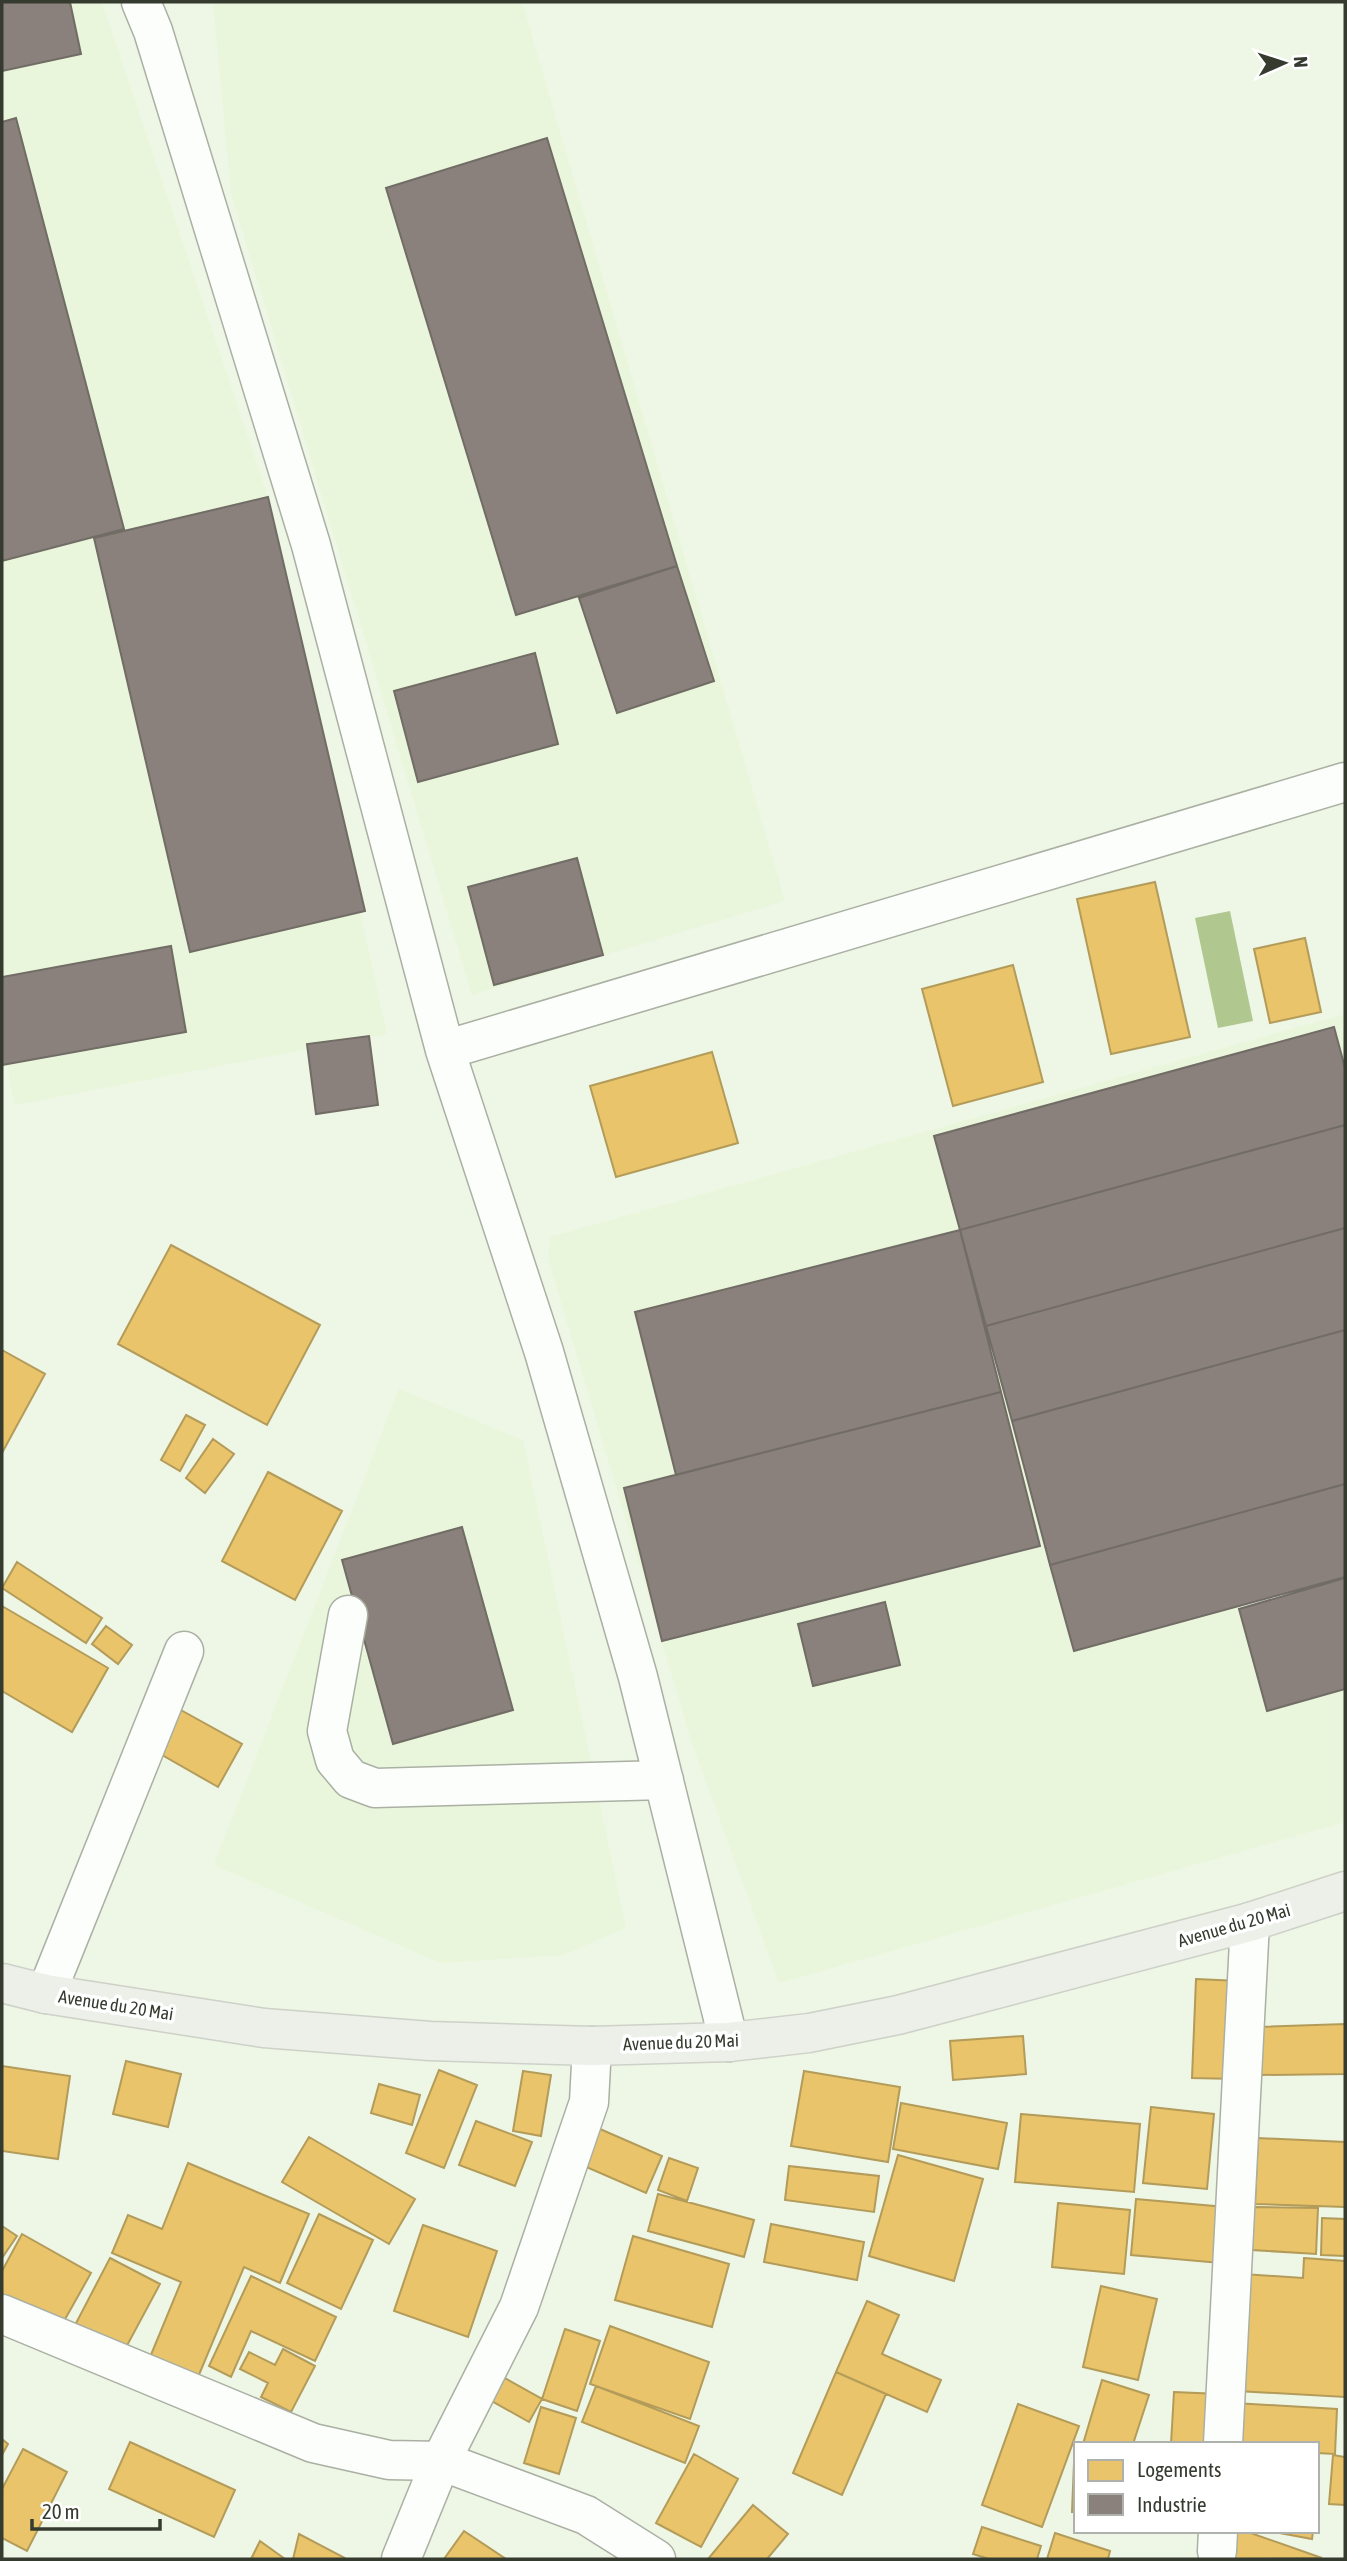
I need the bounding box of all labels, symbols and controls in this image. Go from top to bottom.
north arrow [1249,28,1319,98]
text: N [1290,56,1312,68]
street label: Avenue du 20 Mai [1175,1899,1293,1951]
street label: Avenue du 20 Mai [57,1986,175,2024]
street label: Avenue du 20 Mai [623,2029,739,2055]
legend [1074,2442,1319,2533]
text: Logements [1137,2457,1221,2481]
scale bar [32,2488,159,2532]
text: Industrie [1137,2492,1207,2516]
text: 20 m [42,2499,80,2523]

